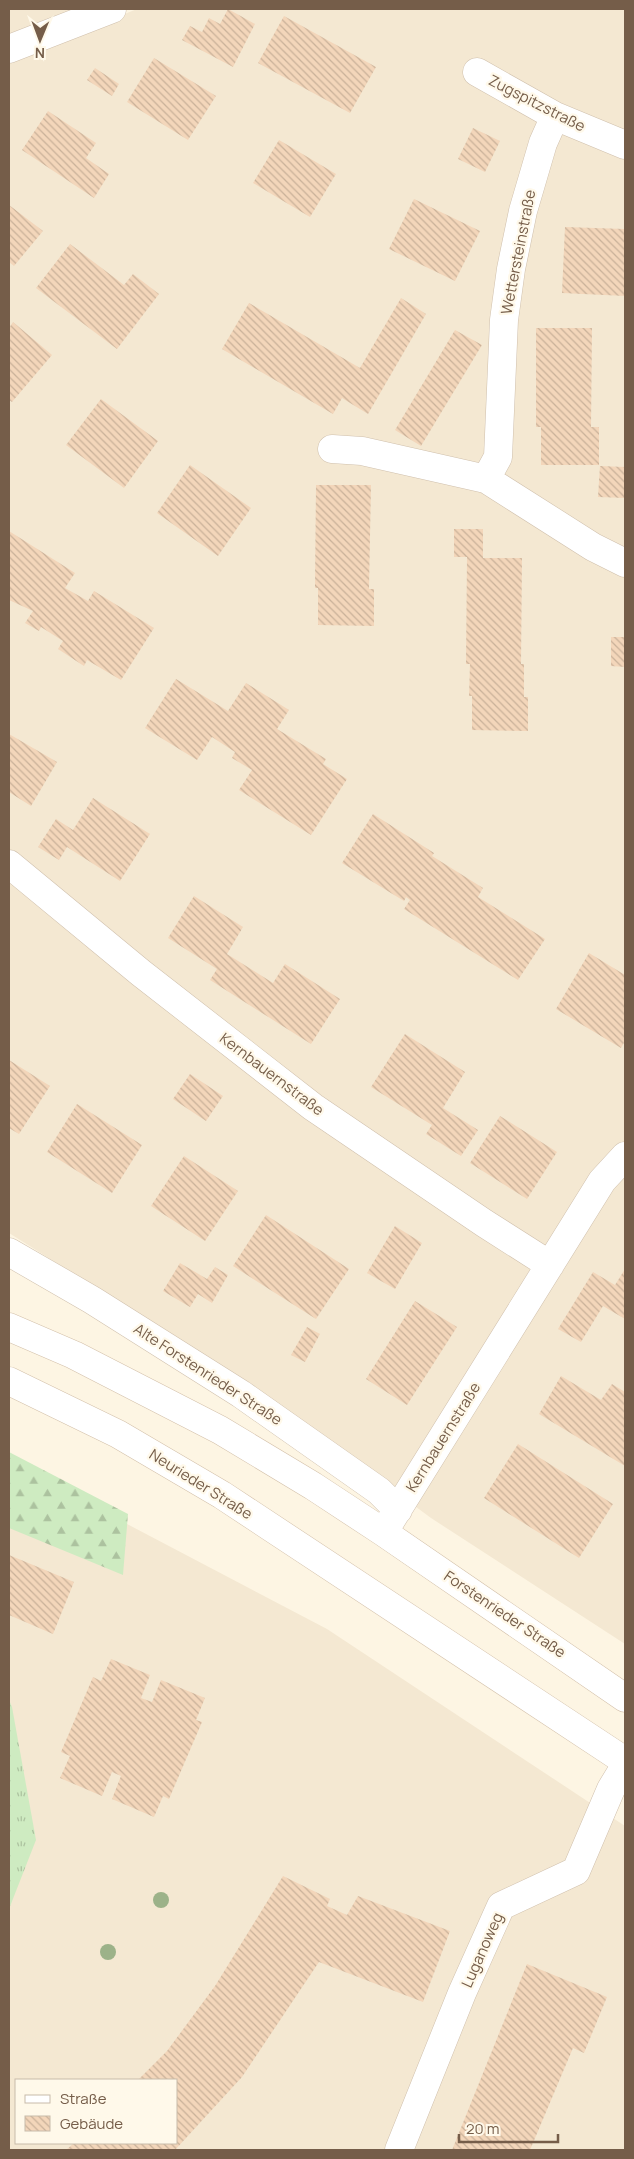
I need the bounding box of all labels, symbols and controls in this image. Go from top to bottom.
north arrow [15,15,65,65]
text: N [35,44,45,63]
street label: Zugspitzstraße [485,70,589,137]
street label: Wettersteinstraße [496,188,540,316]
street label: Kernbauernstraße [215,1028,329,1120]
street label: Alte Forstenrieder Straße [130,1318,286,1430]
street label: Kernbauernstraße [401,1378,485,1496]
street label: Neurieder Straße [145,1444,257,1524]
street label: Forstenrieder Straße [440,1565,570,1663]
street label: Luganoweg [456,1909,508,1991]
legend [15,2079,178,2144]
text: Straße [60,2088,107,2109]
scale bar [459,2112,558,2144]
text: Gebäude [60,2113,123,2134]
text: 20 m [466,2118,499,2139]

